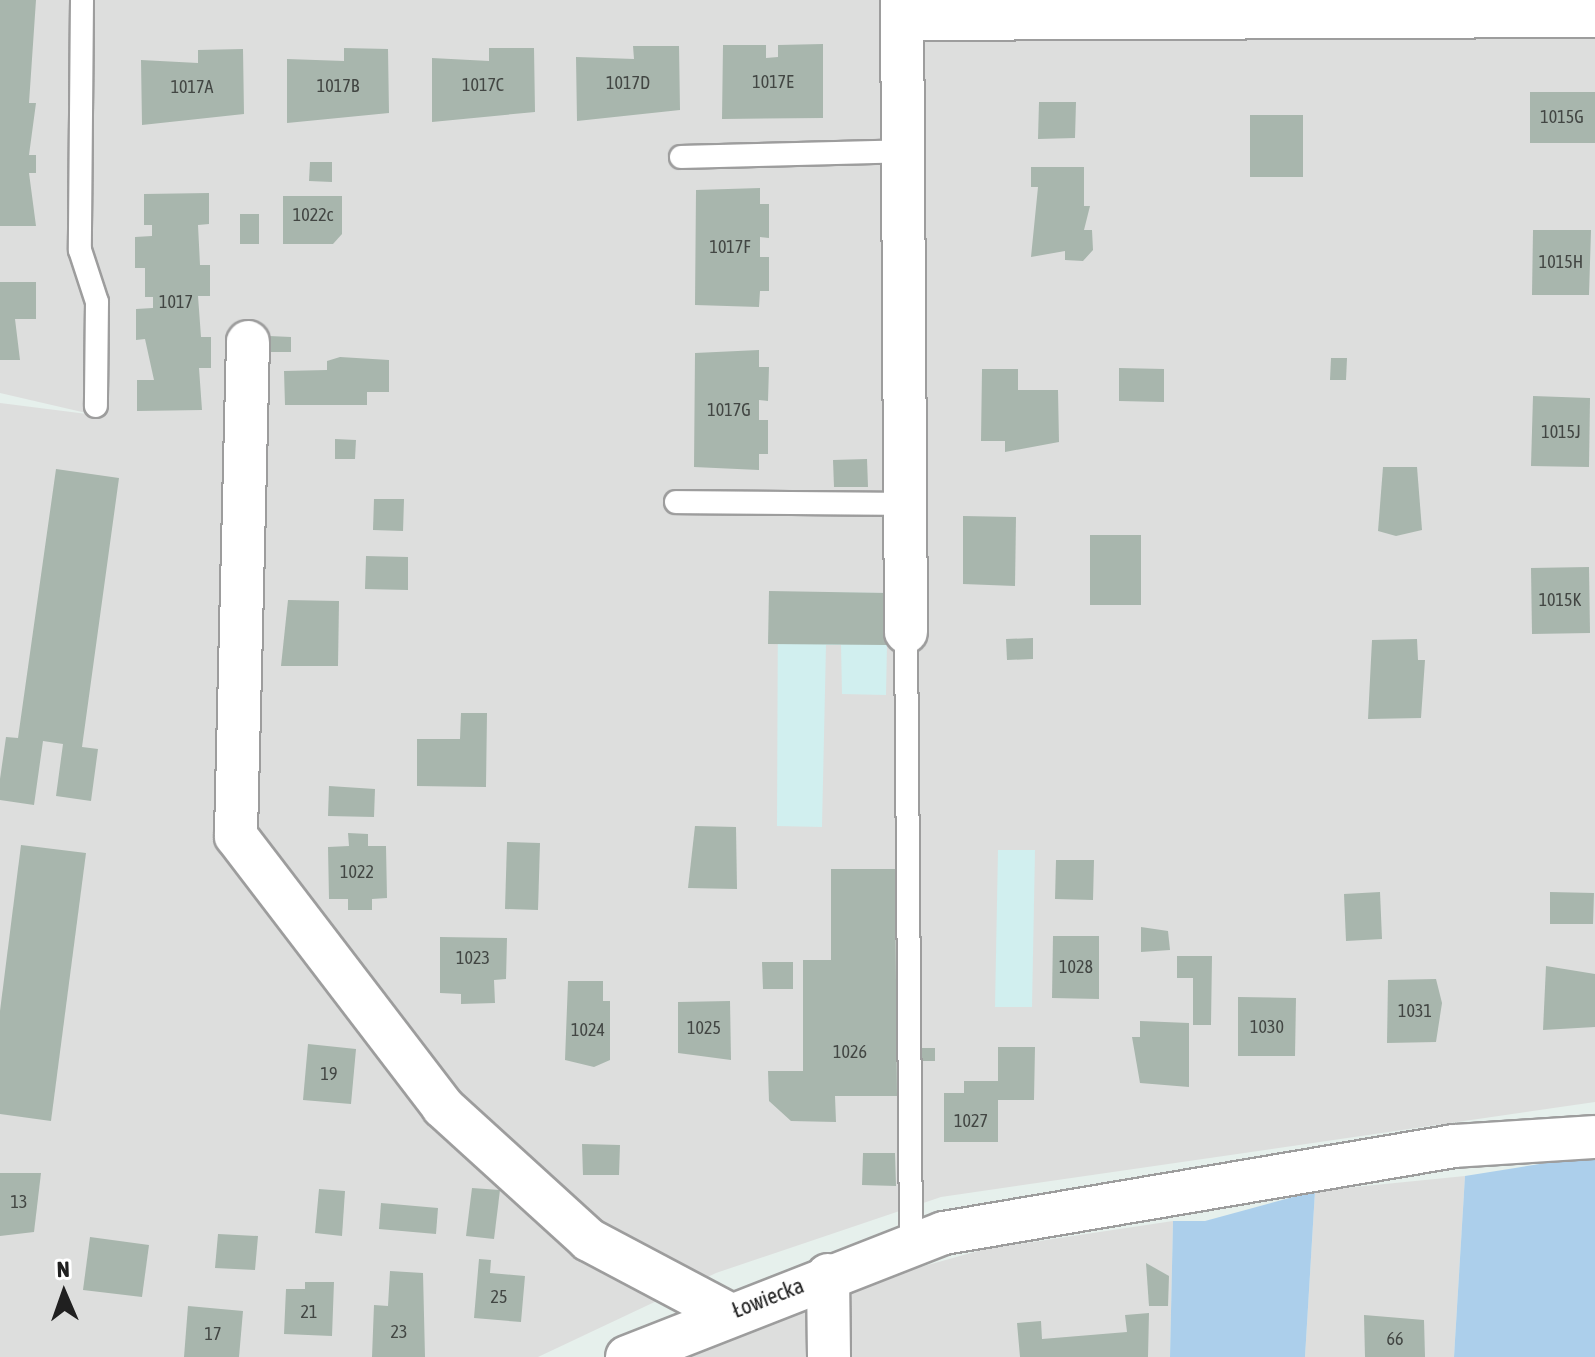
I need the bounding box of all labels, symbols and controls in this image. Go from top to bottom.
house number: 1017E [752,71,794,93]
house number: 1017D [606,72,650,94]
house number: 1017C [462,74,504,96]
house number: 1017B [317,75,359,97]
house number: 1017A [171,76,213,98]
house number: 1015G [1540,106,1584,128]
house number: 1022c [293,204,333,226]
house number: 1017F [709,236,751,258]
house number: 1015H [1539,251,1583,273]
house number: 1017 [159,291,193,313]
house number: 1017G [707,399,751,421]
house number: 1015J [1541,421,1581,443]
house number: 1015K [1539,589,1581,611]
house number: 1022 [340,861,374,883]
house number: 1023 [456,947,490,969]
house number: 1028 [1059,956,1093,978]
house number: 1031 [1398,1000,1432,1022]
house number: 1030 [1250,1016,1284,1038]
house number: 1025 [687,1017,721,1039]
house number: 1024 [571,1019,605,1041]
house number: 1026 [833,1041,867,1063]
house number: 19 [321,1063,337,1085]
house number: 1027 [954,1110,988,1132]
house number: 13 [11,1191,27,1213]
north arrow [24,1253,104,1333]
text: N [56,1256,70,1282]
street label: Łowiecka [728,1272,808,1324]
house number: 25 [491,1286,507,1308]
house number: 21 [301,1301,317,1323]
house number: 23 [391,1321,407,1343]
house number: 17 [205,1323,221,1345]
house number: 66 [1387,1328,1403,1350]

